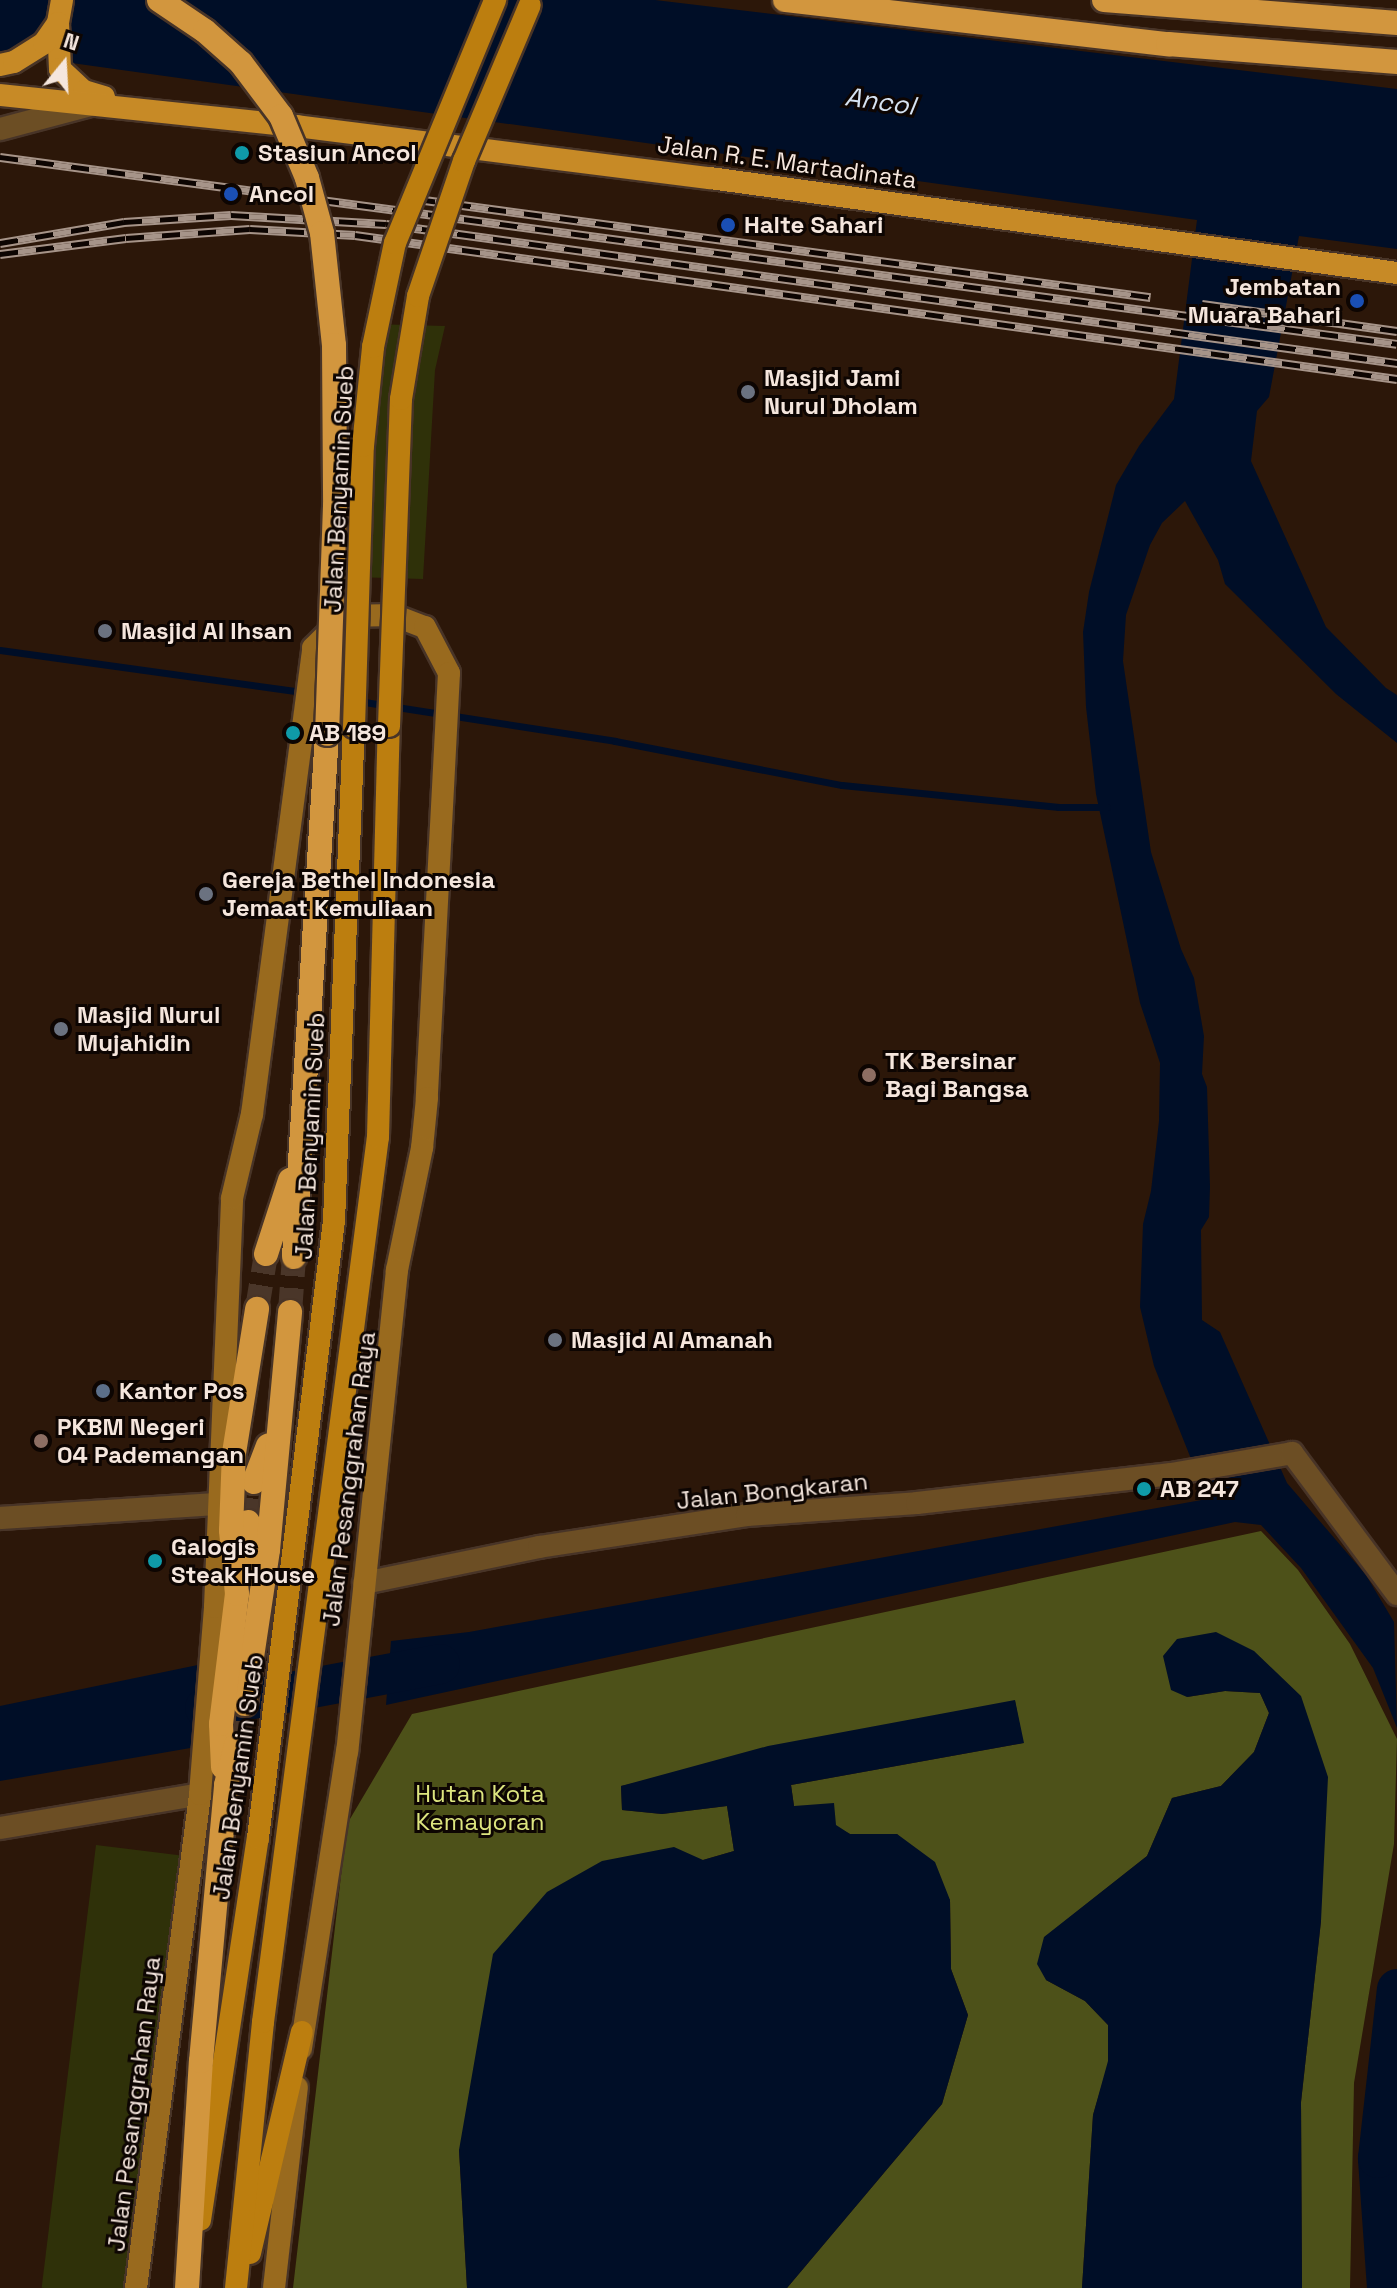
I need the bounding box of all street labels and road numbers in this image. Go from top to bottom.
street label: Jalan R. E. Martadinata [655,129,919,195]
street label: Jalan Benyamin Sueb [318,365,360,613]
street label: Jalan Benyamin Sueb [289,1012,331,1260]
street label: Jalan Pesanggrahan Raya [317,1330,381,1628]
street label: Jalan Bongkaran [675,1467,869,1515]
street label: Jalan Benyamin Sueb [207,1652,269,1902]
street label: Jalan Pesanggrahan Raya [102,1955,166,2253]

